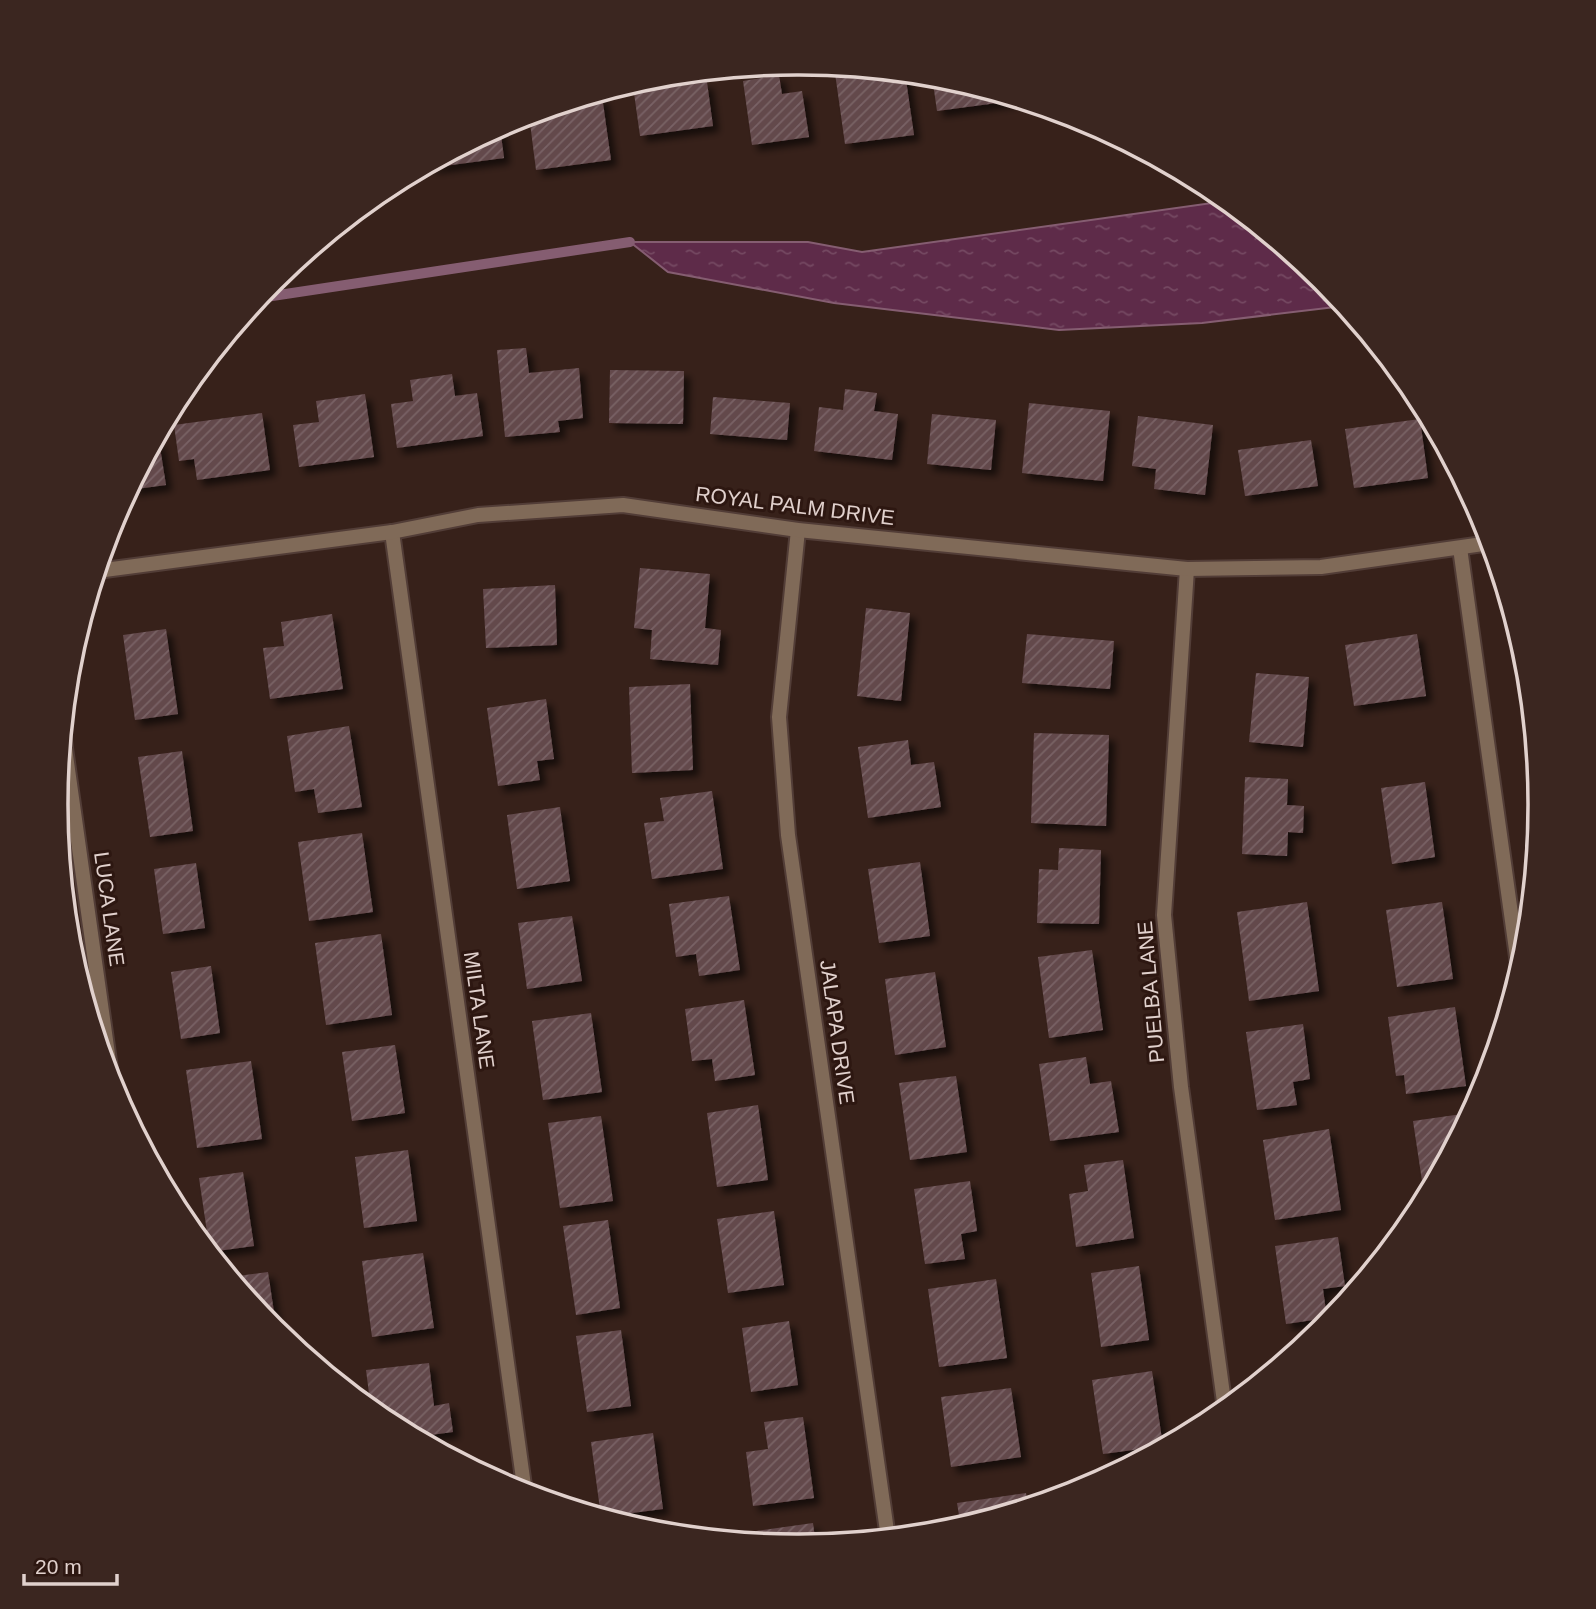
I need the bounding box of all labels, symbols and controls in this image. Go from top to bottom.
street label: ROYAL PALM DRIVE [694,482,896,529]
street label: LUCA LANE [90,850,129,968]
street label: PUELBA LANE [1133,920,1168,1064]
street label: MILTA LANE [460,950,499,1070]
street label: JALAPA DRIVE [816,958,859,1106]
scale bar [24,1542,117,1586]
text: 20 m [35,1555,82,1578]

